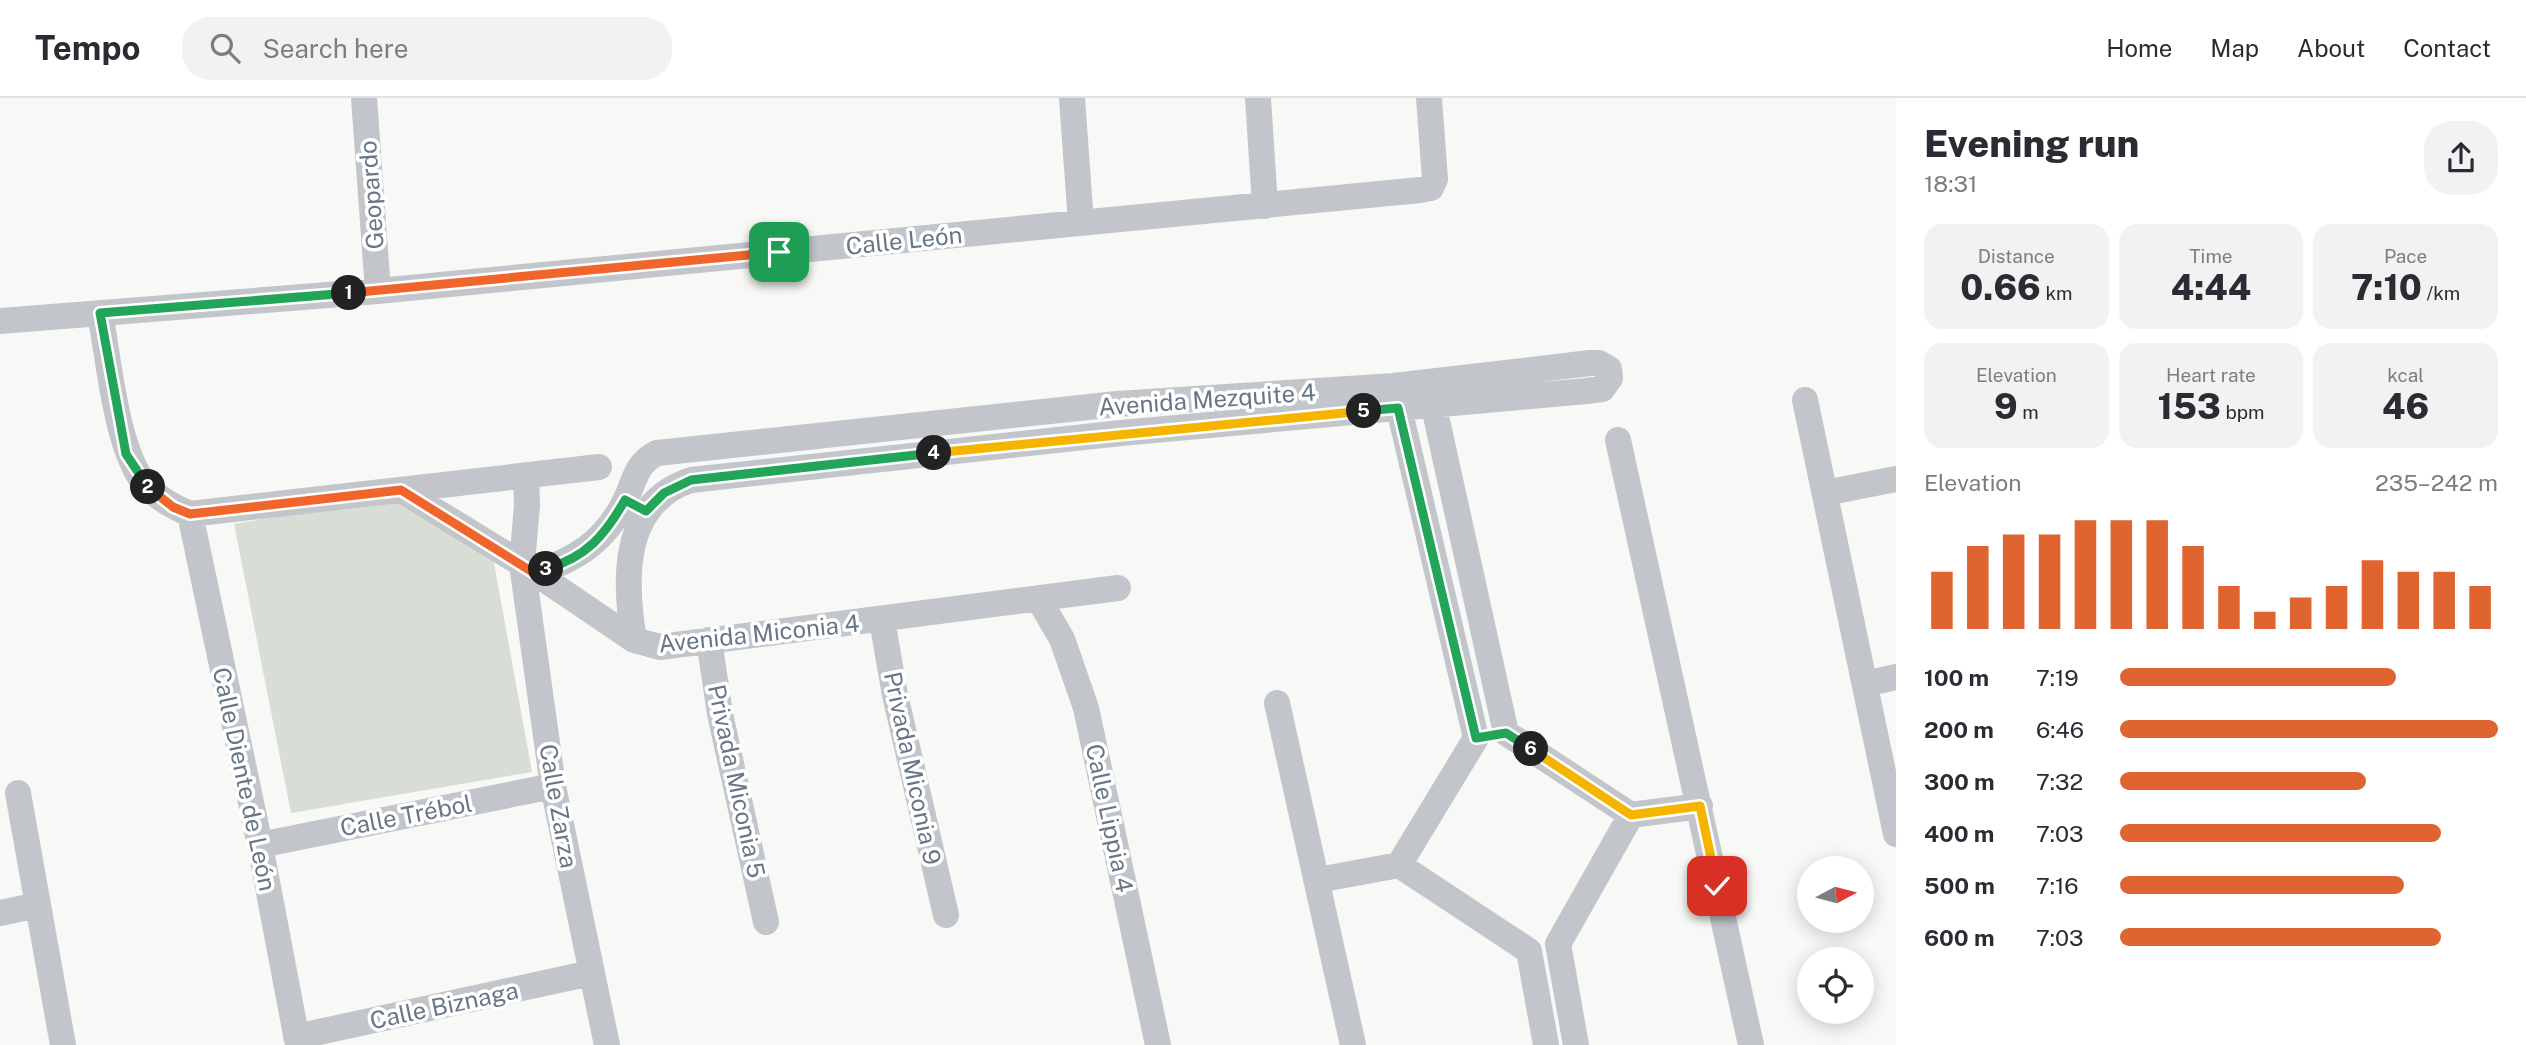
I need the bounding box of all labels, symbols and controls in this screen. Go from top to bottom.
search box [182,17,672,80]
text: Tempo [35,29,140,67]
icon: search [206,29,244,67]
text: Search here [262,33,408,64]
text: Home [2106,34,2172,62]
text: Map [2210,34,2259,62]
text: About [2297,34,2365,62]
text: Contact [2403,34,2491,62]
text: Evening run [1924,121,2139,166]
button: share [2424,121,2498,195]
street label: Geopardo [353,140,389,250]
text: 18:31 [1924,170,1977,197]
street label: Calle León [844,220,964,260]
pin [749,222,809,282]
icon: arrive [760,233,798,271]
text: Distance [1978,245,2055,267]
text: Time [2189,245,2233,267]
text: Pace [2384,245,2427,267]
text: 0.66 [1960,267,2041,308]
text: 4:44 [2171,267,2251,308]
text: 7:10 [2351,267,2422,308]
pin: 1 [332,276,366,310]
text: 1 [344,281,353,303]
text: km [2041,282,2073,304]
text: /km [2422,282,2460,304]
text: Elevation [1976,364,2057,386]
text: Heart rate [2166,364,2256,386]
text: kcal [2387,364,2424,386]
street label: Avenida Mezquite 4 [1097,377,1317,421]
text: 9 [1994,386,2018,427]
text: 153 [2157,386,2221,427]
text: 46 [2382,386,2429,427]
pin: 5 [1346,394,1382,428]
text: 5 [1357,399,1370,421]
text: m [2018,401,2039,423]
text: bpm [2221,401,2265,423]
pin: 4 [916,436,951,470]
text: 4 [927,441,940,463]
text: Elevation [1924,469,2022,496]
text: 235–242 m [2375,469,2498,496]
pin: 2 [130,470,166,504]
text: 2 [141,475,154,497]
pin: 3 [528,552,564,587]
text: 3 [539,557,552,579]
street label: Avenida Miconia 4 [657,609,861,657]
text: 100 m [1924,664,1989,691]
text: 7:19 [2036,664,2079,691]
street label: Calle Diente de León [208,665,282,893]
street label: Privada Miconia 9 [879,669,947,867]
street label: Privada Miconia 5 [703,682,771,880]
text: 200 m [1924,716,1994,743]
text: 6:46 [2036,716,2084,743]
pin: 6 [1514,732,1548,766]
text: 6 [1524,737,1537,759]
street label: Calle Lippia 4 [1081,741,1139,895]
street label: Calle Zarza [534,742,584,870]
text: 300 m [1924,768,1995,795]
text: 7:32 [2036,768,2083,795]
street label: Calle Trébol [338,788,474,842]
text: 400 m [1924,820,1994,847]
text: 7:03 [2036,820,2083,847]
pin [1687,856,1747,916]
north arrow [1797,856,1874,933]
map controls [1797,856,1874,1024]
icon: check [1698,867,1736,905]
text: 500 m [1924,872,1995,899]
text: 7:16 [2036,872,2079,899]
text: 600 m [1924,924,1994,951]
text: 7:03 [2036,924,2083,951]
button: locate [1797,947,1874,1024]
street label: Calle Biznaga [367,976,521,1034]

